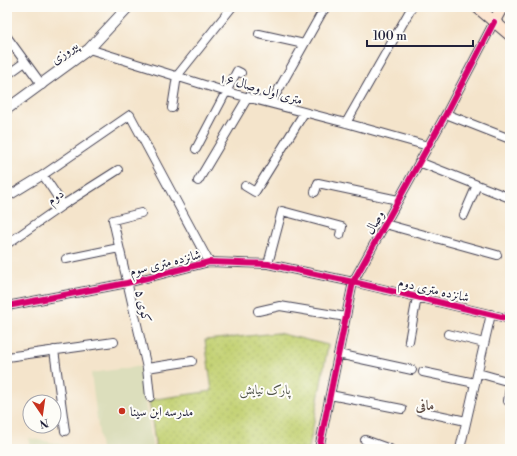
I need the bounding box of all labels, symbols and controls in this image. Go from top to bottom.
scale bar [367,22,473,48]
text: 100 m [373,29,407,44]
street label: پیروزی [48,37,82,69]
street label: ۱۶ متری اول وصال [217,69,304,109]
street label: دوم [44,185,69,211]
street label: وصال [362,208,388,237]
street label: شانزده متری سوم [128,246,203,283]
street label: شانزده متری دوم [396,274,471,309]
street label: کوی ۵ [131,288,155,324]
park label: پارک نیایش [239,382,291,399]
north arrow [22,394,62,434]
district label: مافی [415,397,434,415]
place label: مدرسه ابن سینا [130,404,193,420]
marker: مدرسه ابن سینا [117,406,127,416]
text: N [38,415,50,431]

